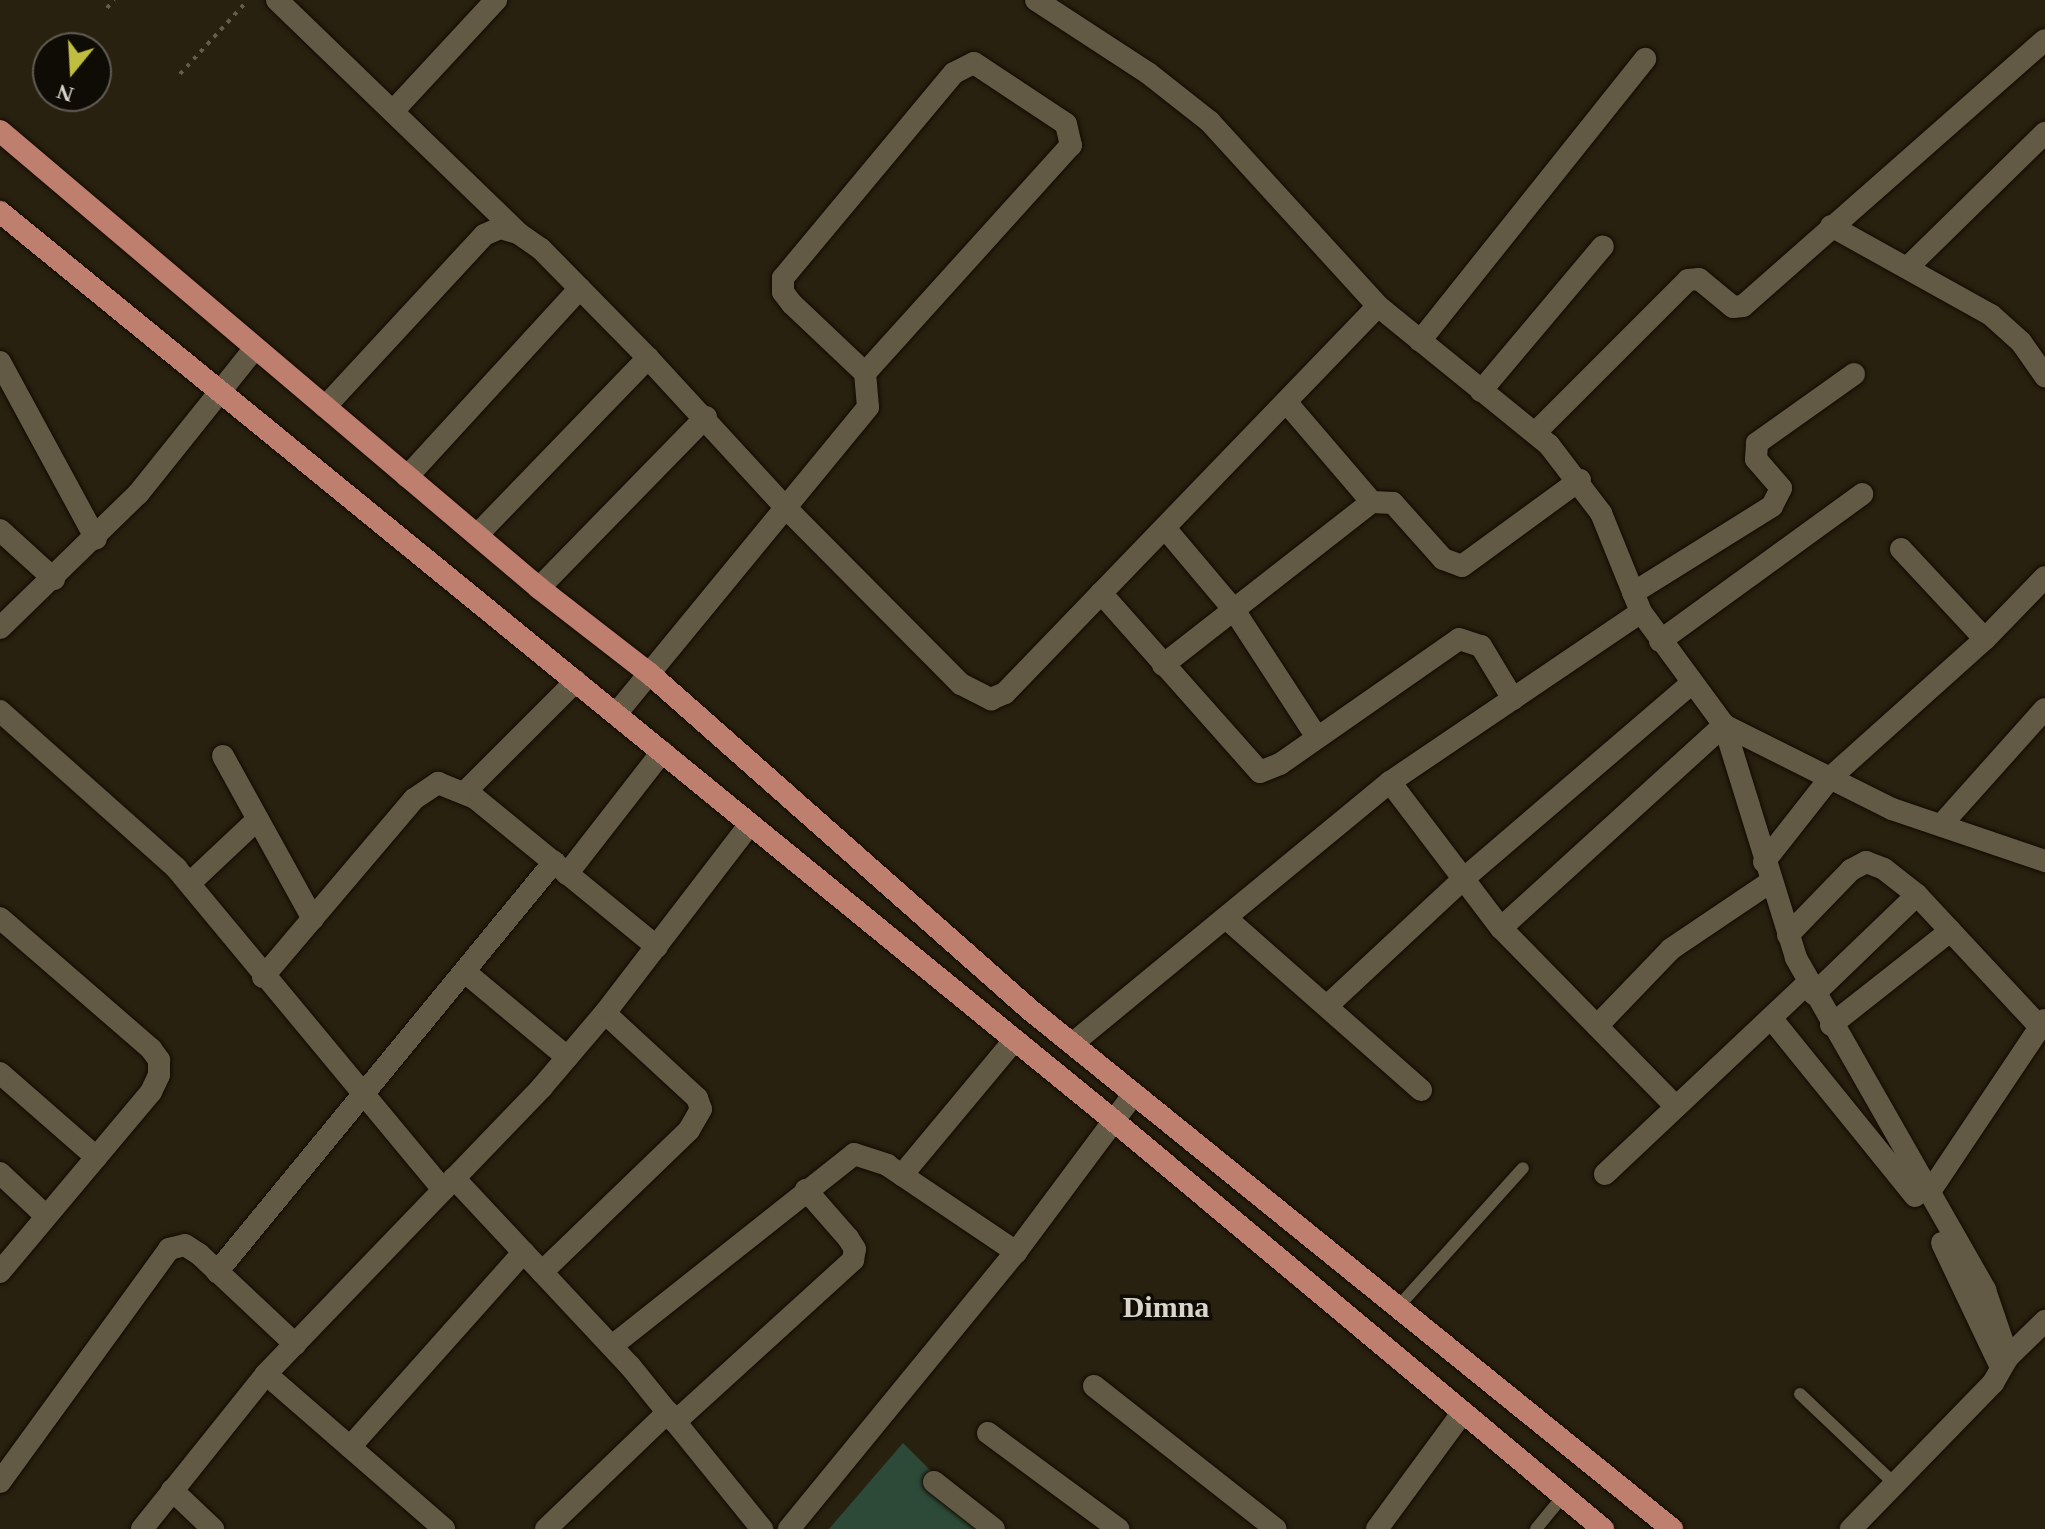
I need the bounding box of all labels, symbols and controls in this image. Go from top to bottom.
north arrow [32,32,112,112]
text: N [54,79,76,108]
district label: Dimna [1123,1289,1209,1325]

